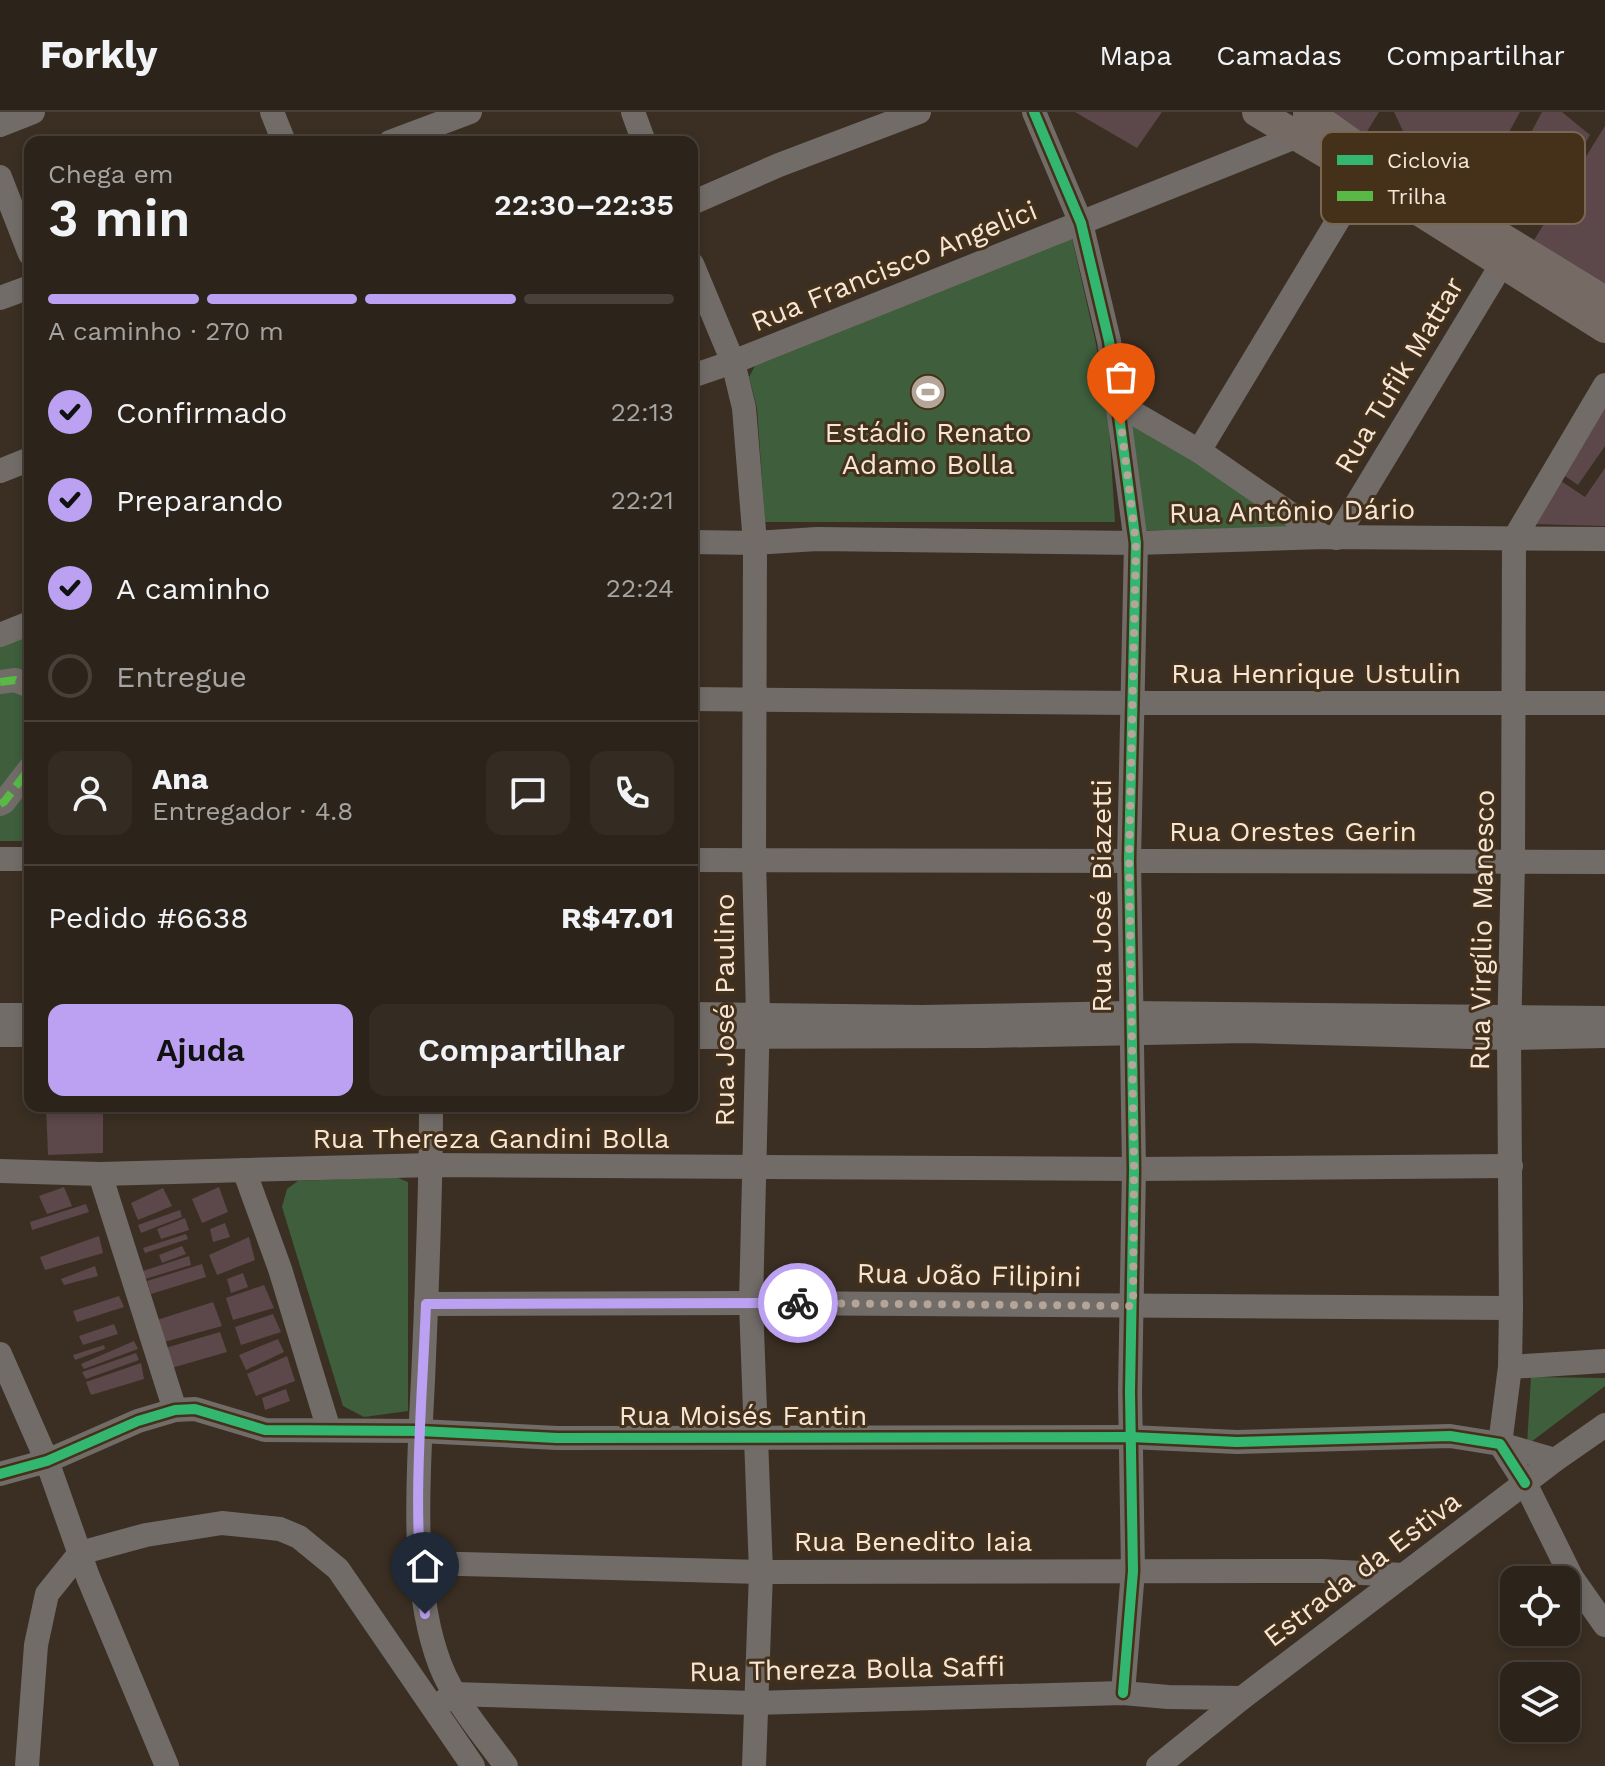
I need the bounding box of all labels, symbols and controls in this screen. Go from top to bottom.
text: Forkly [40,33,157,77]
text: Mapa [1099,39,1172,72]
text: Camadas [1216,39,1342,72]
text: Compartilhar [1386,39,1565,72]
legend [1321,132,1585,224]
text: Ciclovia [1387,148,1470,173]
text: Chega em [48,159,174,189]
text: Trilha [1387,184,1446,209]
text: 22:30–22:35 [494,187,674,222]
text: 3 min [48,188,191,249]
street label: Rua Francisco Angelici [746,194,1042,338]
street label: Rua Tufik Mattar [1327,271,1471,479]
text: A caminho · 270 m [48,316,284,346]
pin [1087,343,1155,425]
icon: bag [1099,355,1143,399]
sports icon: Estádio Renato Adamo Bolla [909,373,947,411]
icon: check [48,390,92,434]
text: Confirmado [116,395,287,430]
text: 22:13 [611,397,674,427]
place label: Estádio Renato Adamo Bolla [824,416,1032,481]
icon: check [48,478,92,522]
text: Preparando [116,483,283,518]
text: 22:21 [611,485,674,515]
street label: Rua Antônio Dário [1169,492,1415,530]
icon: check [48,566,92,610]
text: A caminho [116,571,270,606]
text: 22:24 [606,573,674,603]
street label: Rua Henrique Ustulin [1171,657,1461,690]
text: Entregue [116,659,247,694]
button: person [48,751,132,835]
button: chat [486,751,570,835]
button: phone [590,751,674,835]
text: Ana [152,761,208,796]
street label: Rua José Biazetti [1085,779,1118,1013]
street label: Rua Virgílio Manesco [1463,789,1501,1071]
text: Entregador · 4.8 [152,796,353,826]
street label: Rua Orestes Gerin [1169,815,1417,848]
street label: Rua José Paulino [708,894,741,1126]
text: Pedido #6638 [48,900,249,935]
text: R$47.01 [561,900,674,935]
button: Ajuda [48,1004,353,1096]
button: Compartilhar [369,1004,674,1096]
street label: Rua Thereza Gandini Bolla [312,1122,670,1155]
street label: Rua João Filipini [856,1257,1082,1293]
courier [758,1263,838,1343]
icon: bike [776,1281,820,1325]
street label: Rua Moisés Fantin [619,1399,867,1432]
street label: Estrada da Estiva [1257,1484,1467,1654]
street label: Rua Benedito Iaia [794,1525,1032,1558]
pin [391,1532,459,1614]
icon: home [403,1544,447,1588]
map controls [1500,1566,1580,1742]
button: locate [1500,1566,1580,1646]
street label: Rua Thereza Bolla Saffi [689,1650,1005,1688]
button: layers [1500,1662,1580,1742]

